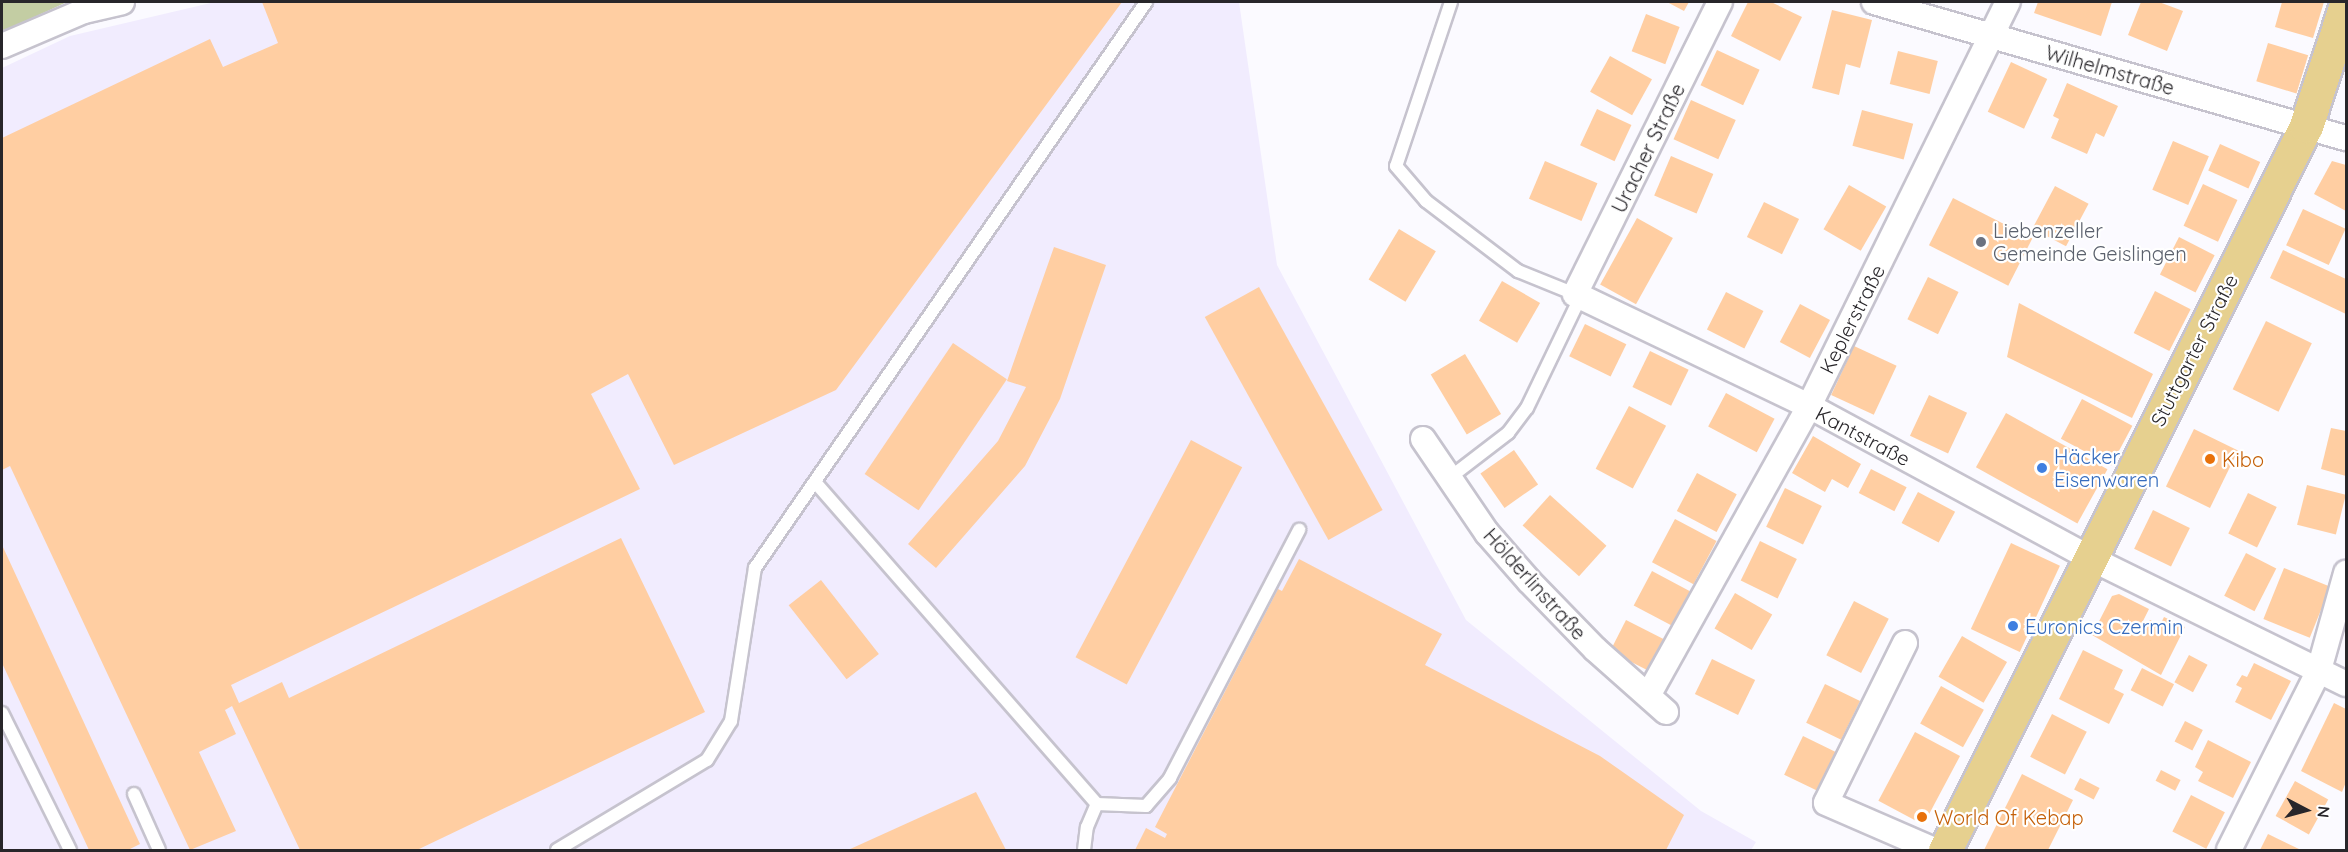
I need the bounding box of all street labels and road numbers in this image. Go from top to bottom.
street label: Wilhelmstraße [2043,40,2177,100]
street label: Uracher Straße [1606,79,1690,217]
street label: Keplerstraße [1814,261,1890,377]
street label: Stuttgarter Straße [2145,270,2243,430]
street label: Kantstraße [1812,401,1914,471]
street label: Hölderlinstraße [1479,523,1591,645]

